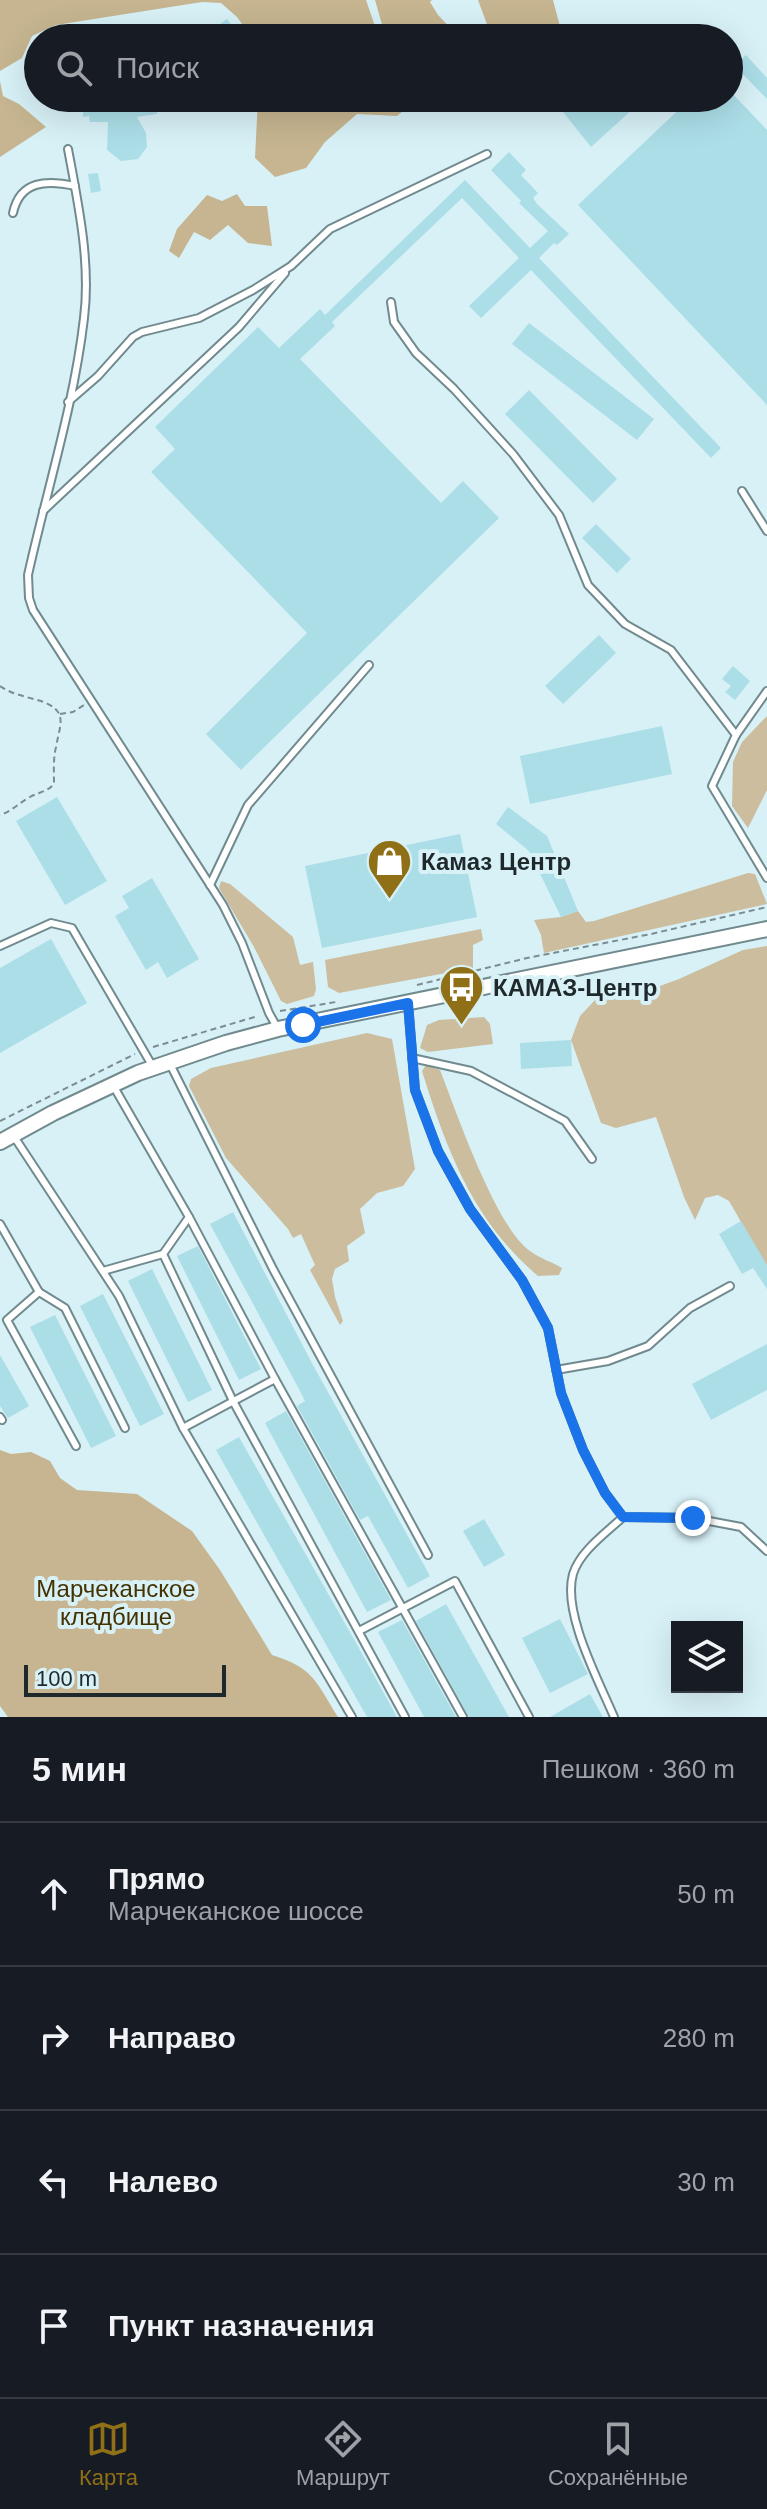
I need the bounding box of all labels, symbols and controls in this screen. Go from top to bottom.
search box [24,24,743,112]
icon: search [52,46,96,90]
text: Поиск [116,51,199,84]
shop icon: Камаз Центр [366,837,414,900]
place label: Камаз Центр [421,848,571,875]
bus stop icon: КАМАЗ-Центр [438,963,486,1026]
place label: КАМАЗ-Центр [493,974,657,1001]
route start [285,1007,321,1043]
route end [675,1500,711,1536]
park label: Марчеканское кладбище [36,1575,196,1630]
map controls [671,1621,743,1693]
button: layers [671,1621,743,1693]
scale bar [24,1661,226,1697]
text: 100 m [36,1666,97,1691]
text: 5 мин [32,1750,127,1788]
text: Пешком · 360 m [542,1754,735,1784]
text: Прямо [108,1862,205,1895]
icon: ahead [32,1872,76,1916]
text: 50 m [677,1879,735,1909]
text: Марчеканское шоссе [108,1896,364,1926]
icon: right [32,2016,76,2060]
text: Направо [108,2021,236,2054]
text: 280 m [663,2023,735,2053]
icon: left [32,2160,76,2204]
text: Налево [108,2165,218,2198]
text: 30 m [677,2167,735,2197]
icon: arrive [32,2304,76,2348]
text: Пункт назначения [108,2309,375,2342]
tab: Карта [79,2417,138,2491]
tab: Маршрут [296,2417,390,2491]
tab: Сохранённые [548,2417,688,2491]

